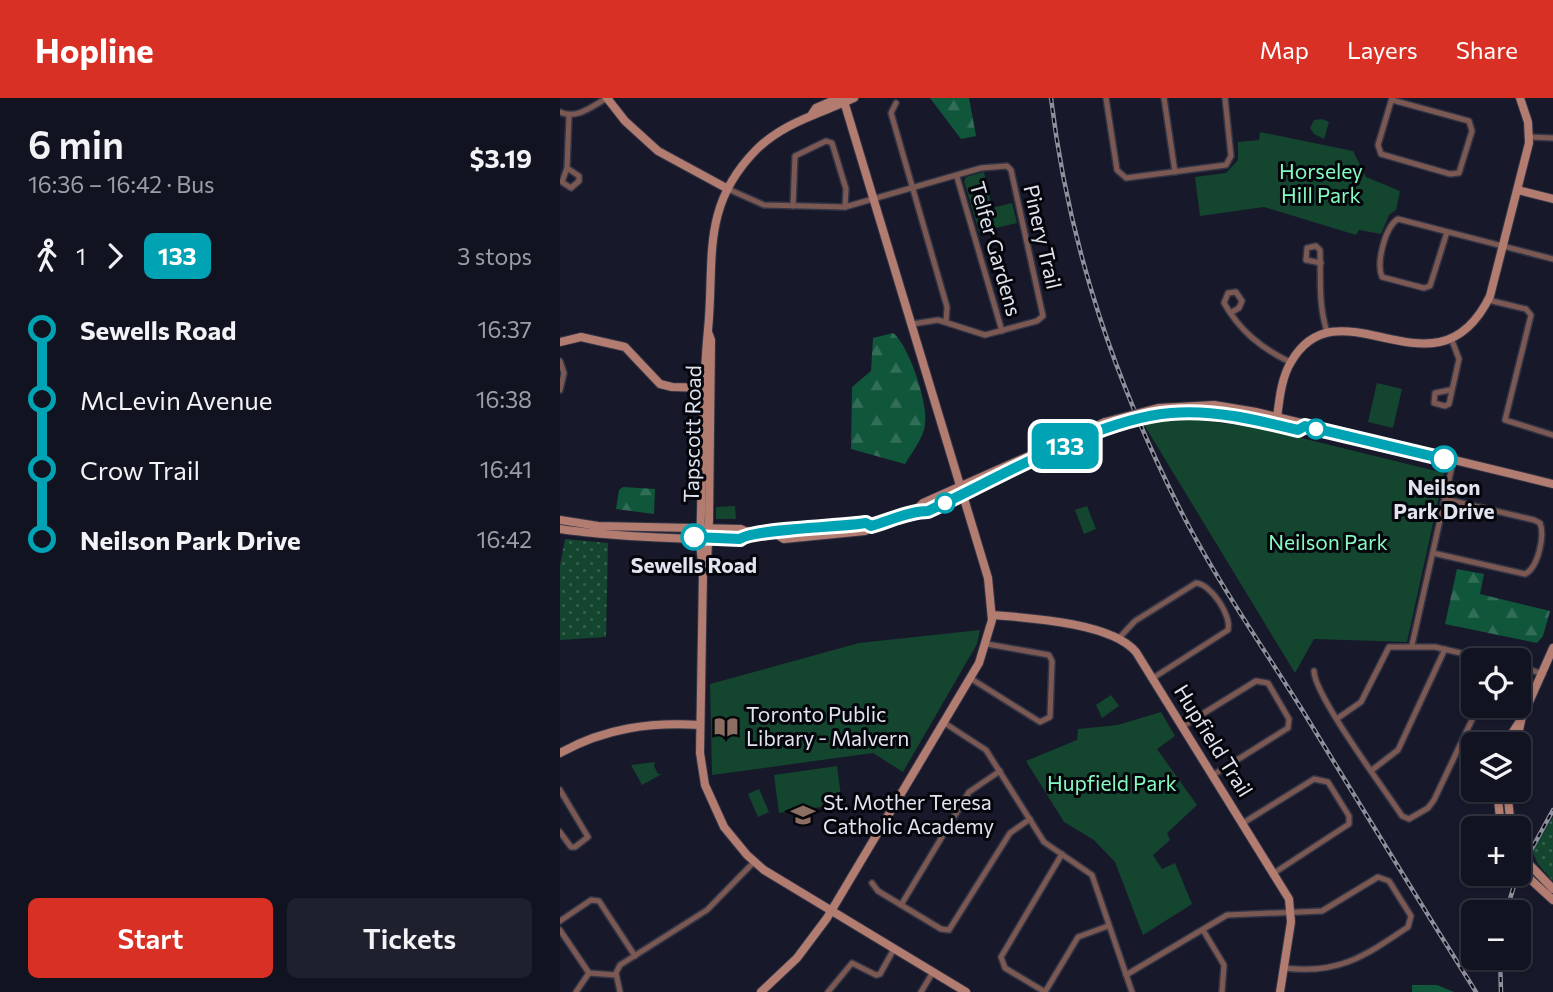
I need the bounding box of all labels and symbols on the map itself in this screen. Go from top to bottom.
park label: Horseley Hill Park [1279,158,1363,207]
street label: Telfer Gardens [965,178,1028,319]
street label: Pinery Trail [1019,182,1068,291]
street label: Tapscott Road [678,365,705,503]
unlabelled marker [1306,419,1326,439]
line badge: 133 [1025,423,1105,469]
marker: Neilson Park Drive [1431,446,1457,472]
place label: Neilson Park Drive [1393,474,1495,523]
unlabelled marker [935,493,955,513]
marker: Sewells Road [681,524,707,550]
park label: Neilson Park [1268,529,1388,554]
place label: Sewells Road [631,552,757,577]
street label: Hupfield Trail [1170,679,1259,801]
place label: Toronto Public Library - Malvern [746,701,909,750]
library icon: Toronto Public Library - Malvern [712,713,740,741]
park label: Hupfield Park [1047,770,1177,795]
place label: St. Mother Teresa Catholic Academy [823,789,994,838]
school or university icon: St. Mother Teresa Catholic Academy [789,801,817,829]

